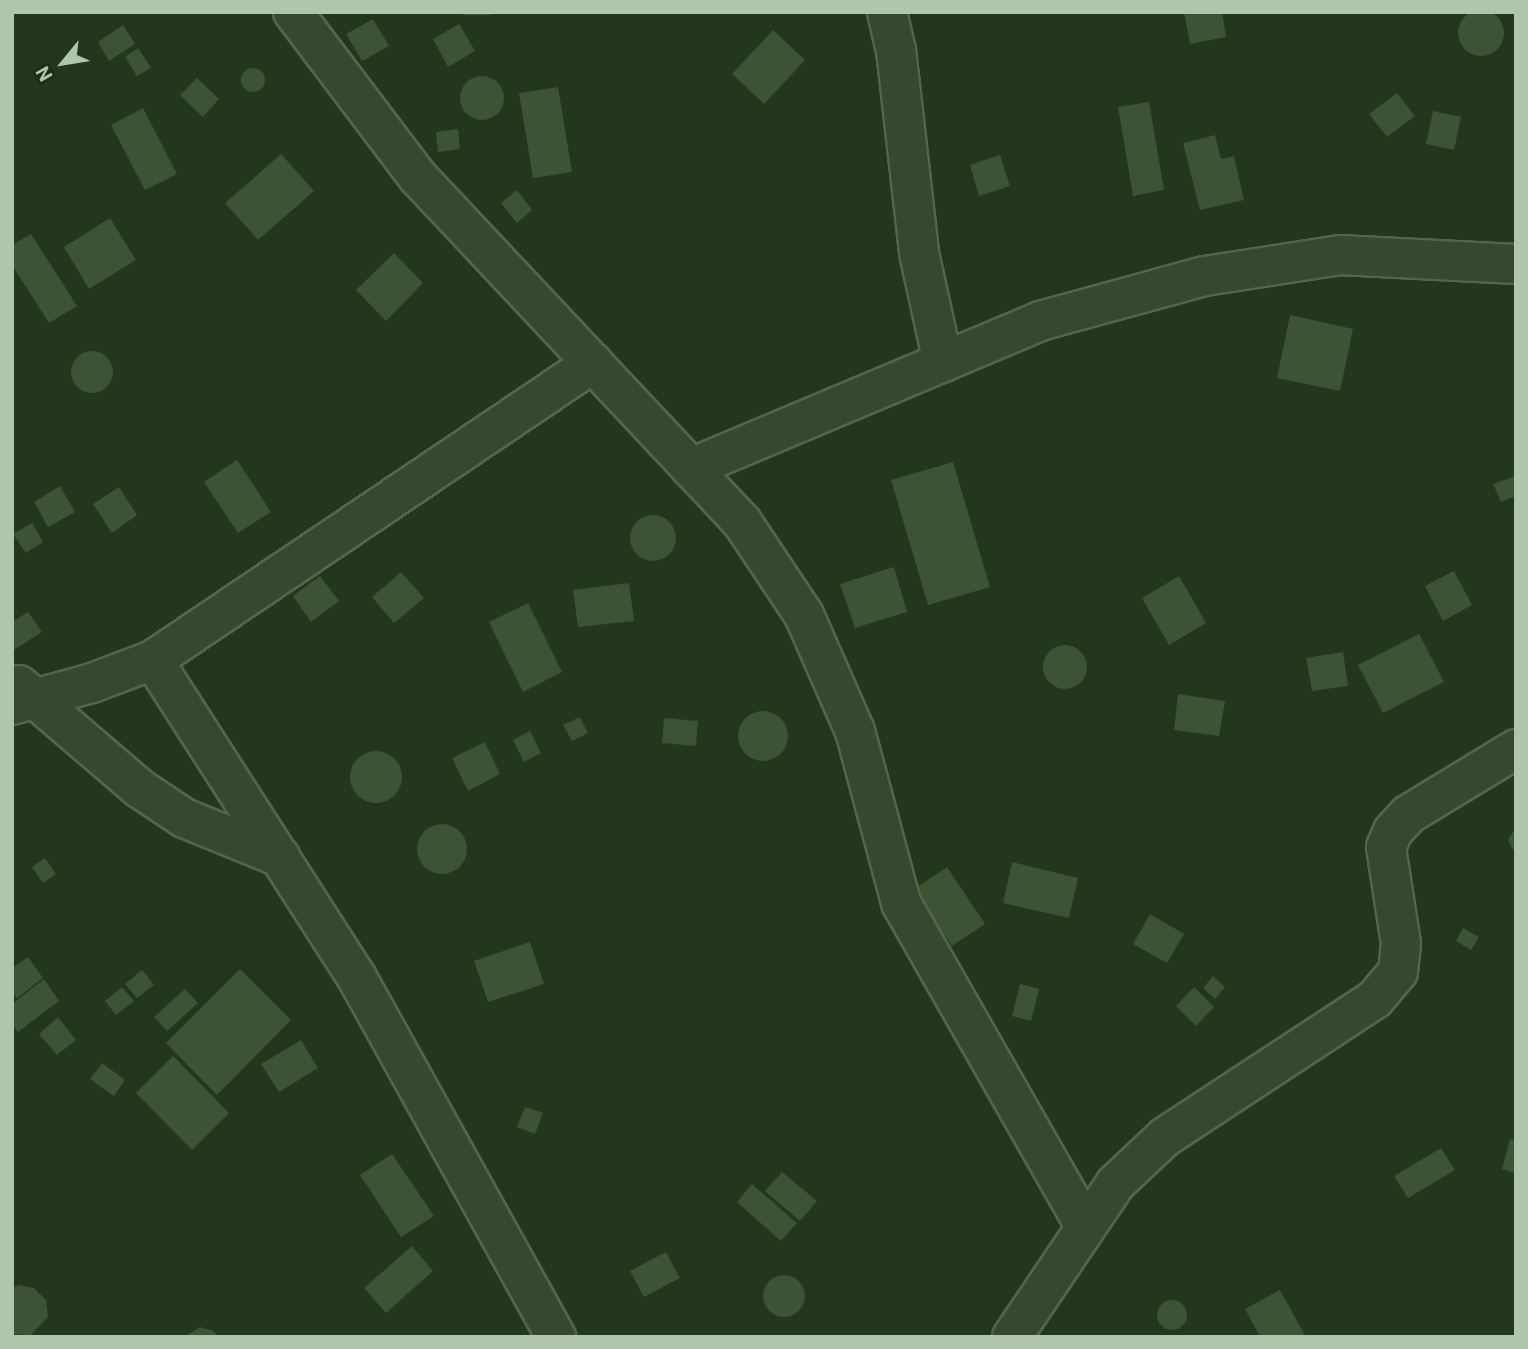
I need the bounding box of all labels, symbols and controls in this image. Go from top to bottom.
north arrow [28,28,98,98]
text: N [31,62,58,85]

